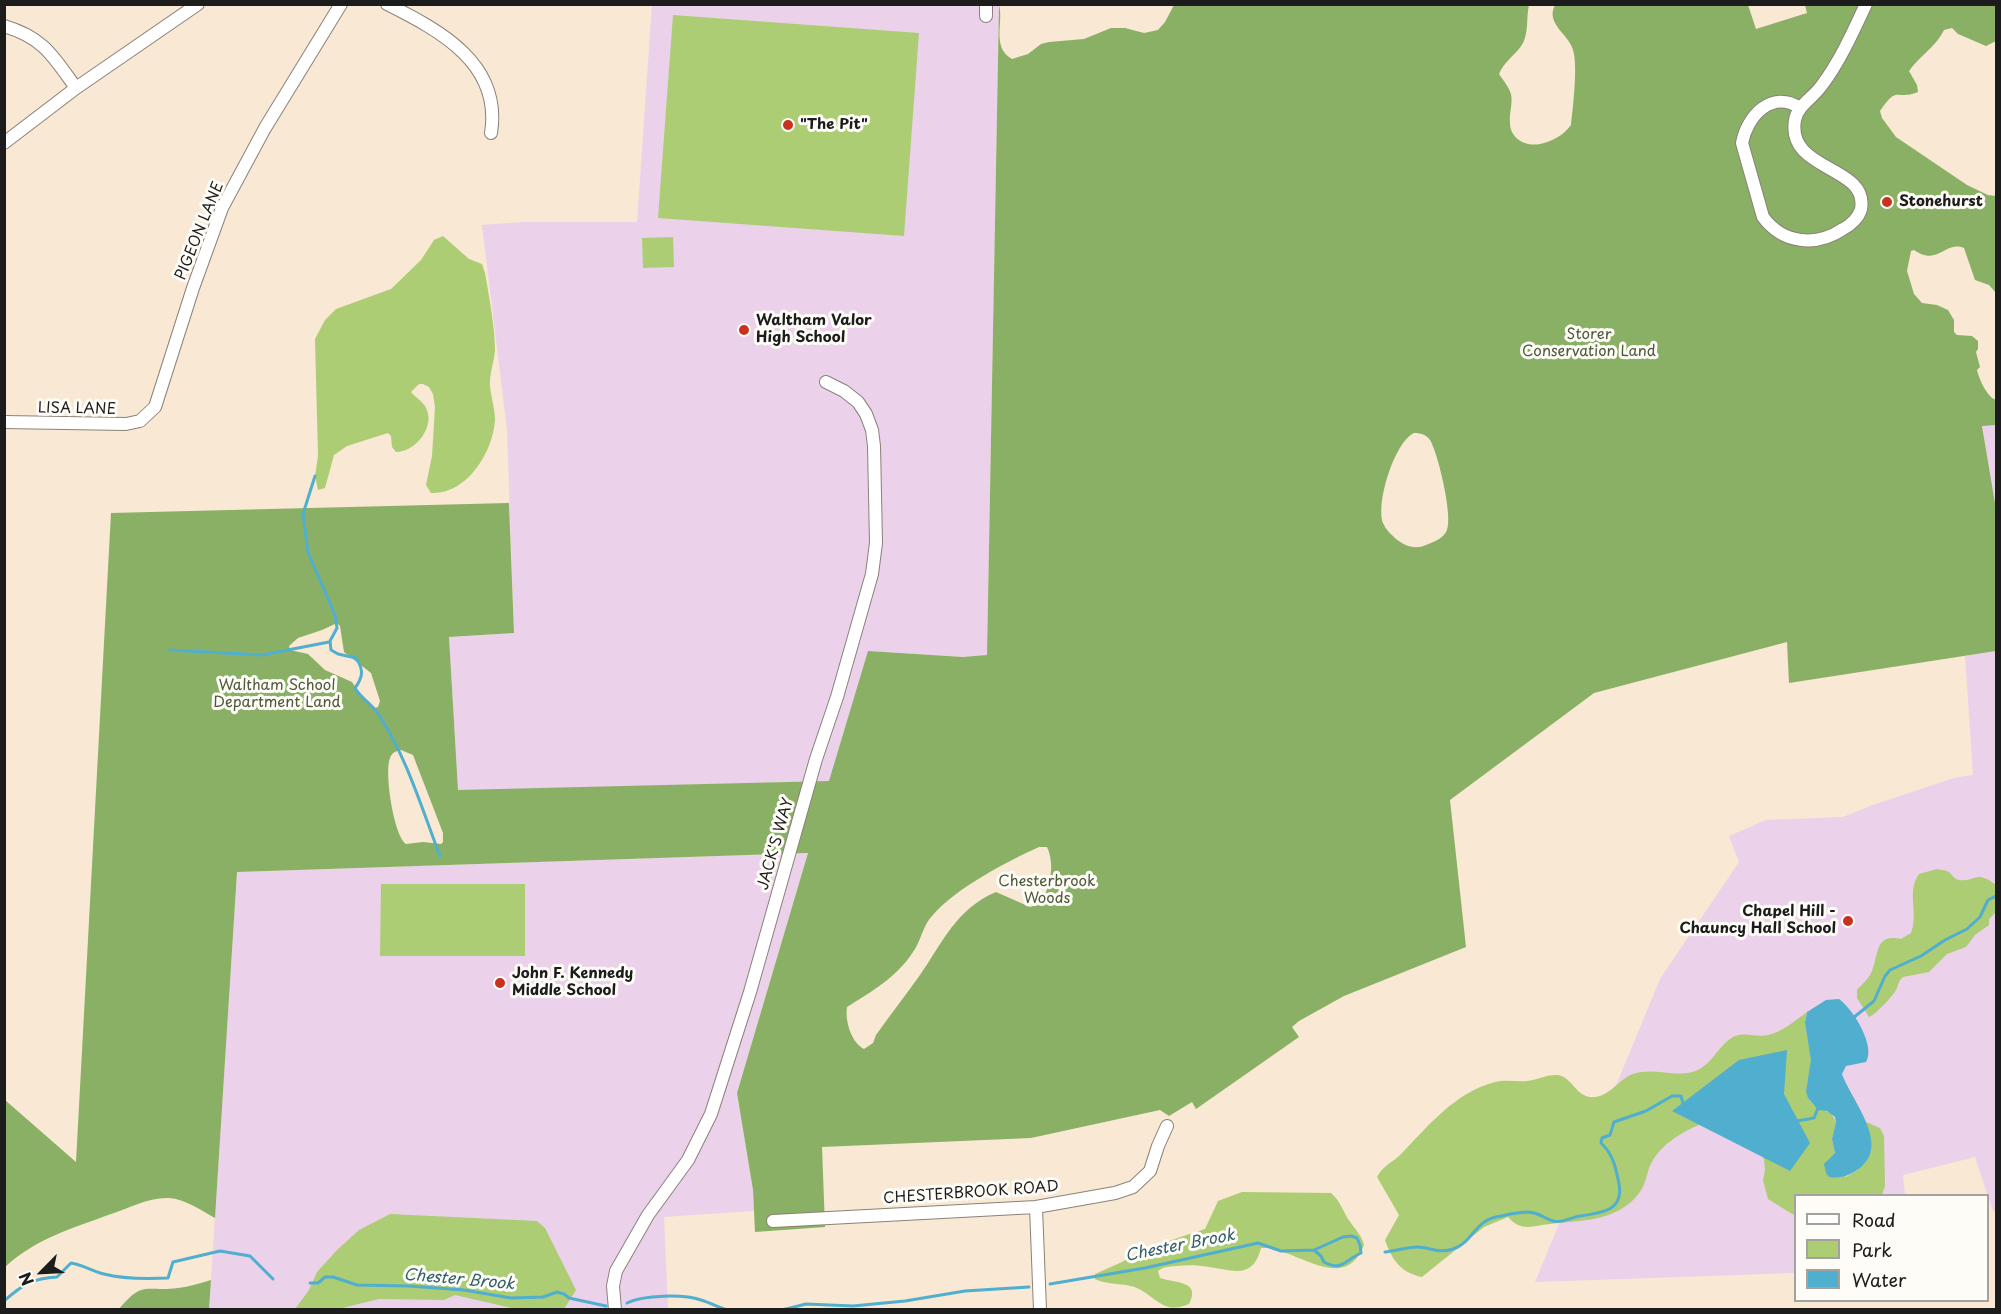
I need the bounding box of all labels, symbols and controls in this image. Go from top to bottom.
place label: "The Pit" [800,116,868,134]
marker: "The Pit" [781,118,795,132]
street label: PIGEON LANE [172,179,228,283]
place label: Stonehurst [1899,193,1983,211]
marker: Stonehurst [1880,195,1894,209]
place label: Waltham Valor High School [756,312,872,347]
marker: Waltham Valor High School [737,323,751,337]
park label: Storer Conservation Land [1522,326,1656,361]
street label: LISA LANE [38,399,116,419]
park label: Waltham School Department Land [213,677,341,712]
street label: JACK'S WAY [754,796,798,892]
park label: Chesterbrook Woods [998,873,1096,908]
place label: Chapel Hill - Chauncy Hall School [1679,903,1836,938]
marker: Chapel Hill - Chauncy Hall School [1841,914,1855,928]
place label: John F. Kennedy Middle School [512,965,633,1000]
marker: John F. Kennedy Middle School [493,976,507,990]
street label: CHESTERBROOK ROAD [883,1178,1059,1208]
legend [1794,1194,1989,1302]
text: Road [1852,1206,1896,1233]
water label: Chester Brook [1124,1226,1236,1266]
text: Park [1852,1236,1892,1263]
north arrow [12,1242,72,1302]
water label: Chester Brook [403,1266,515,1294]
text: Water [1852,1266,1906,1293]
text: N [12,1269,39,1290]

